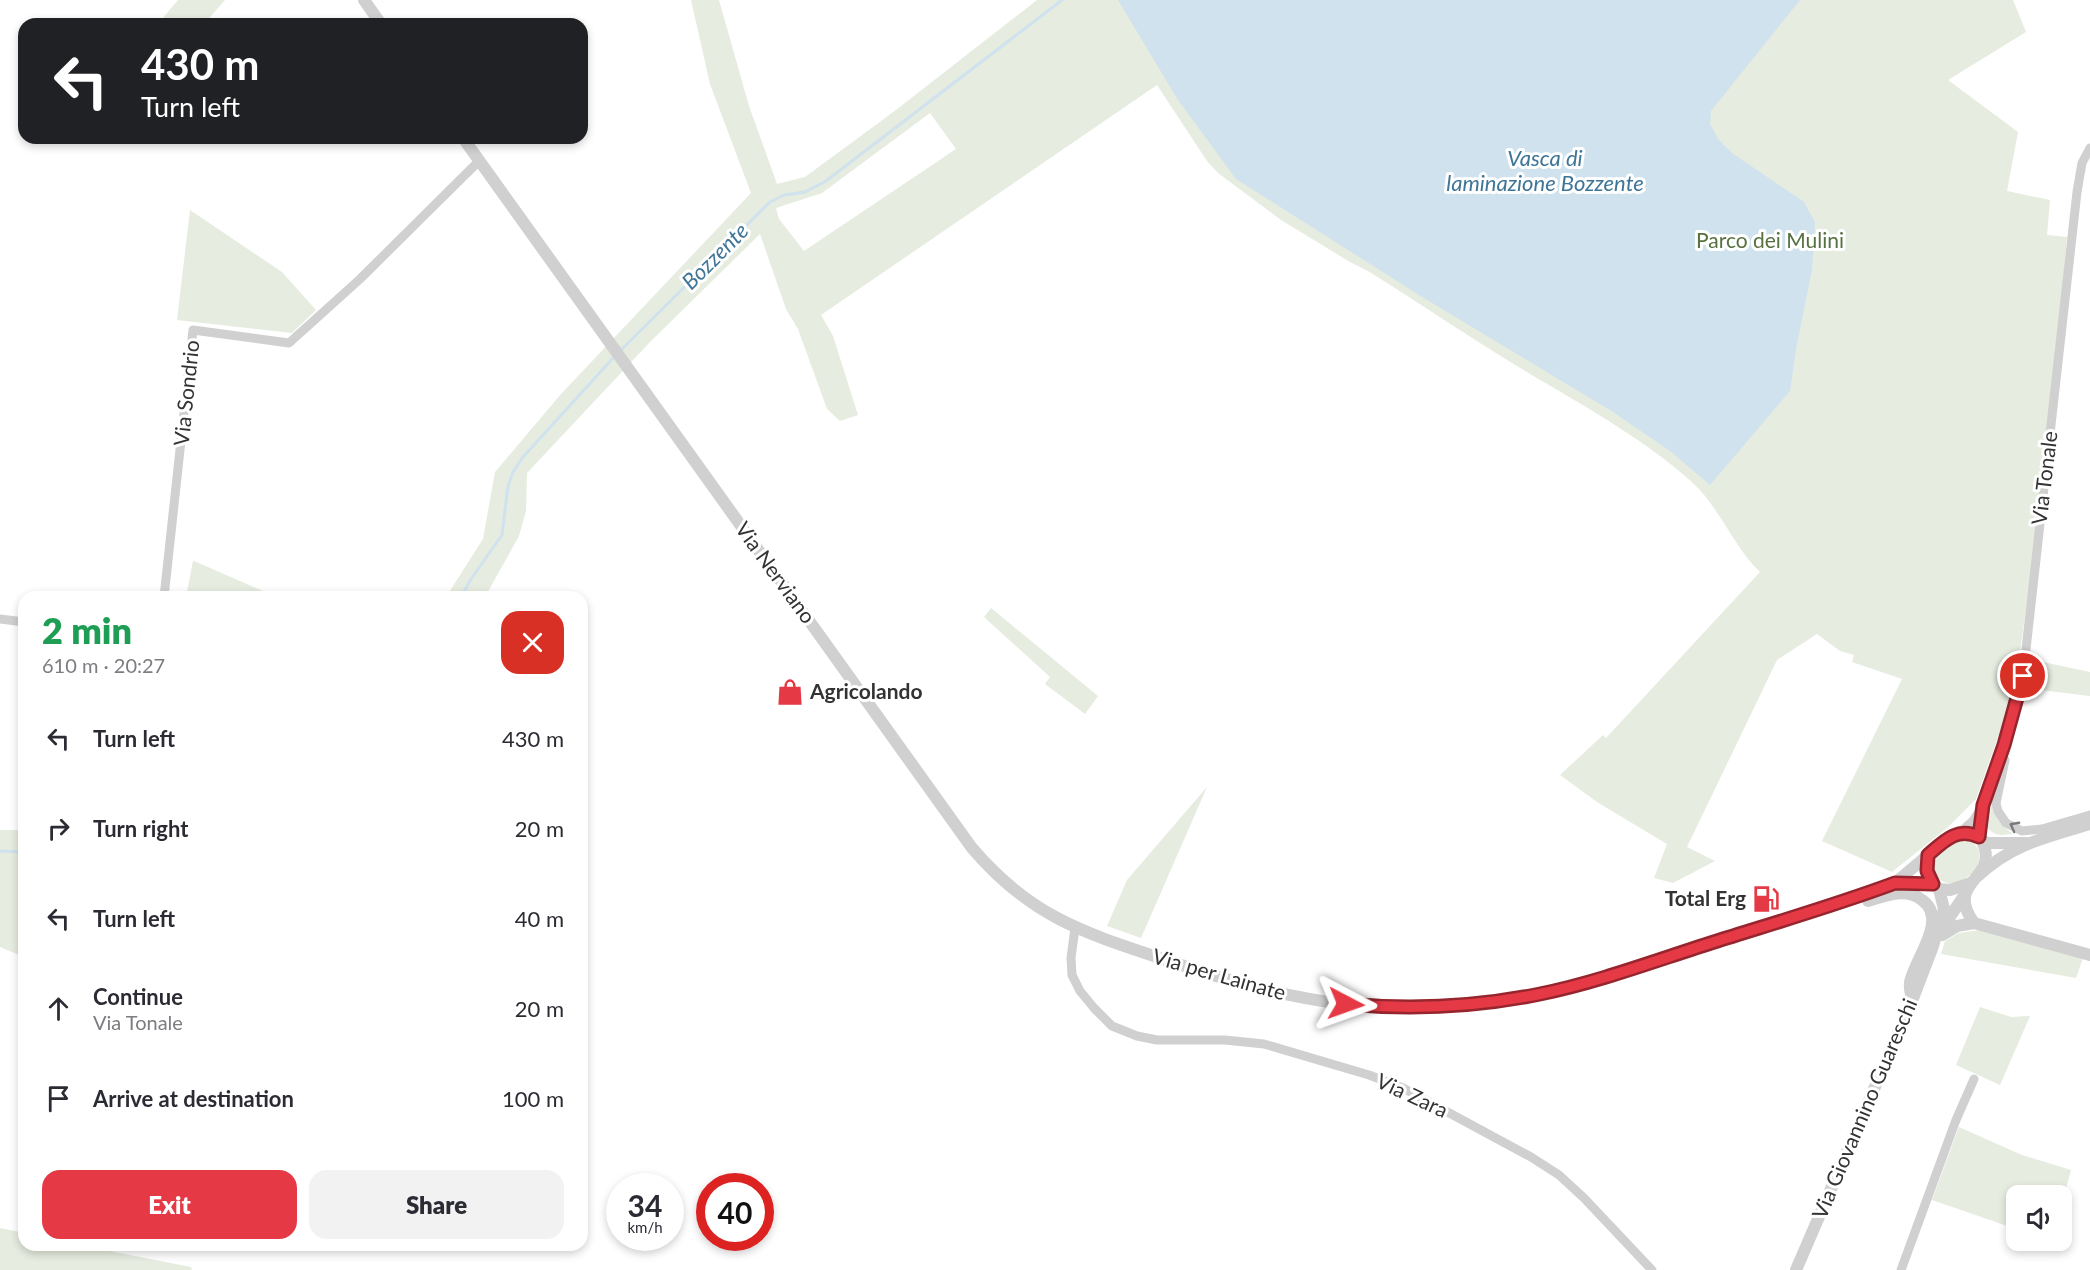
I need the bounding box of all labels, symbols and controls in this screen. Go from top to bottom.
text: 430 m [141,39,259,89]
icon: left [42,42,120,120]
text: Turn left [141,90,240,123]
water label: Vasca di laminazione Bozzente [1446,144,1644,196]
water label: Bozzente [676,217,753,294]
park label: Parco dei Mulini [1696,227,1844,252]
street label: Via Sondrio [168,339,204,447]
street label: Via Tonale [2025,429,2062,526]
street label: Via Nerviano [731,516,821,628]
text: 2 min [42,608,132,652]
button: close [501,611,564,674]
pin [1997,650,2048,701]
text: 610 m · 20:27 [42,653,165,677]
icon: arrive [2006,659,2039,692]
shop icon: Agricolando [775,677,805,707]
place label: Agricolando [809,678,923,703]
icon: left [42,722,75,755]
text: Turn left [93,725,175,752]
text: 430 m [502,725,564,752]
icon: right [42,812,75,845]
text: Turn right [93,815,188,842]
text: 20 m [515,815,564,842]
one-way arrow [2010,822,2020,833]
fuel station icon: Total Erg [1751,884,1781,914]
place label: Total Erg [1665,885,1746,910]
icon: left [42,902,75,935]
text: Turn left [93,905,175,932]
text: 40 m [515,905,564,932]
street label: Via per Lainate [1150,943,1289,1005]
position arrow [1314,972,1378,1036]
text: Continue [93,983,183,1010]
icon: ahead [42,992,75,1025]
street label: Via Giovannino Guareschi [1806,994,1921,1222]
text: 20 m [515,995,564,1022]
text: Via Tonale [93,1010,183,1034]
street label: Via Zara [1373,1067,1452,1122]
icon: arrive [42,1082,75,1115]
text: Arrive at destination [93,1085,294,1112]
text: 100 m [502,1085,564,1112]
button: Exit [42,1170,297,1239]
button: Share [309,1170,564,1239]
speed limit sign: 40 [696,1173,774,1251]
map controls [2006,1185,2072,1251]
button: sound [2006,1185,2072,1251]
text: 34 [628,1187,662,1223]
text: km/h [627,1218,663,1236]

